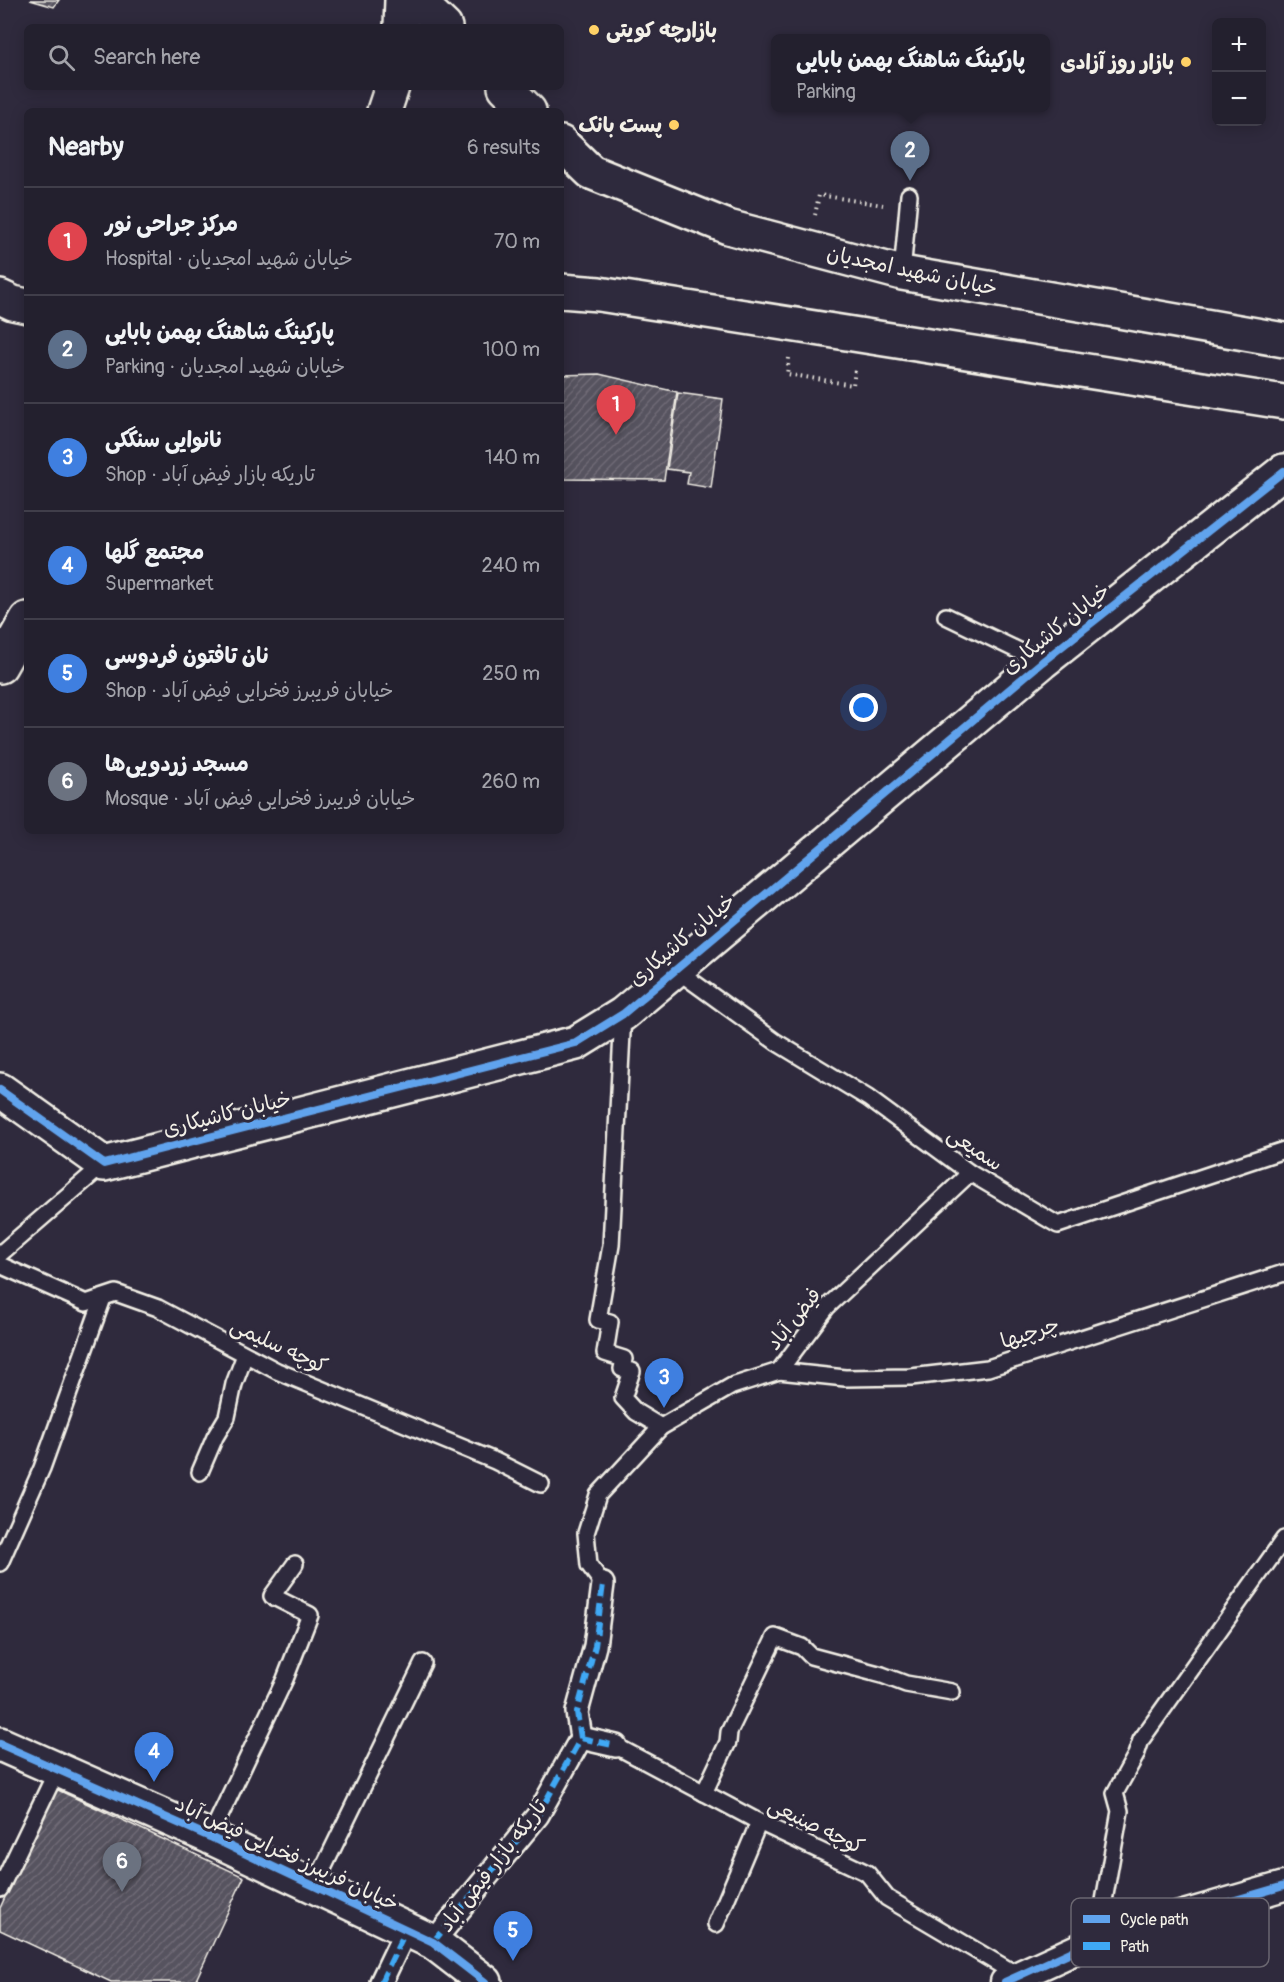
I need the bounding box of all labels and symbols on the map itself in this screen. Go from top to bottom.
place label: بازارچه کویتی [606,17,717,44]
marker: بازارچه کویتی [587,23,601,37]
place label: بازار روز آزادی [1060,49,1174,76]
marker: بازار روز آزادی [1179,55,1193,69]
place label: پست بانک [579,112,662,139]
marker: پست بانک [667,118,681,132]
pin: 2 [890,132,930,181]
street label: خیابان شهید امجدیان [824,240,1000,302]
pin: 1 [596,386,636,435]
street label: خیابان کاشیکاری [997,577,1115,681]
your location [849,693,878,722]
street label: خیابان کاشیکاری [623,887,741,993]
street label: خیابان کاشیکاری [160,1085,294,1143]
street label: سمیعی [942,1121,1008,1177]
street label: فیض آباد [760,1282,828,1356]
street label: چرچیها [997,1311,1063,1355]
street label: کوچه سلیمی [226,1312,332,1380]
pin: 3 [644,1358,684,1408]
pin: 4 [134,1732,174,1782]
street label: خیابان فریبرز فخرایی فیض آباد [171,1790,403,1918]
street label: کوچه صنیعی [764,1791,868,1861]
street label: تاریکه بازار فیض آباد [433,1793,554,1938]
pin: 6 [102,1842,142,1892]
legend [1071,1898,1269,1967]
text: Cycle path [1120,1910,1188,1930]
pin: 5 [494,1912,532,1961]
text: Path [1120,1937,1149,1957]

